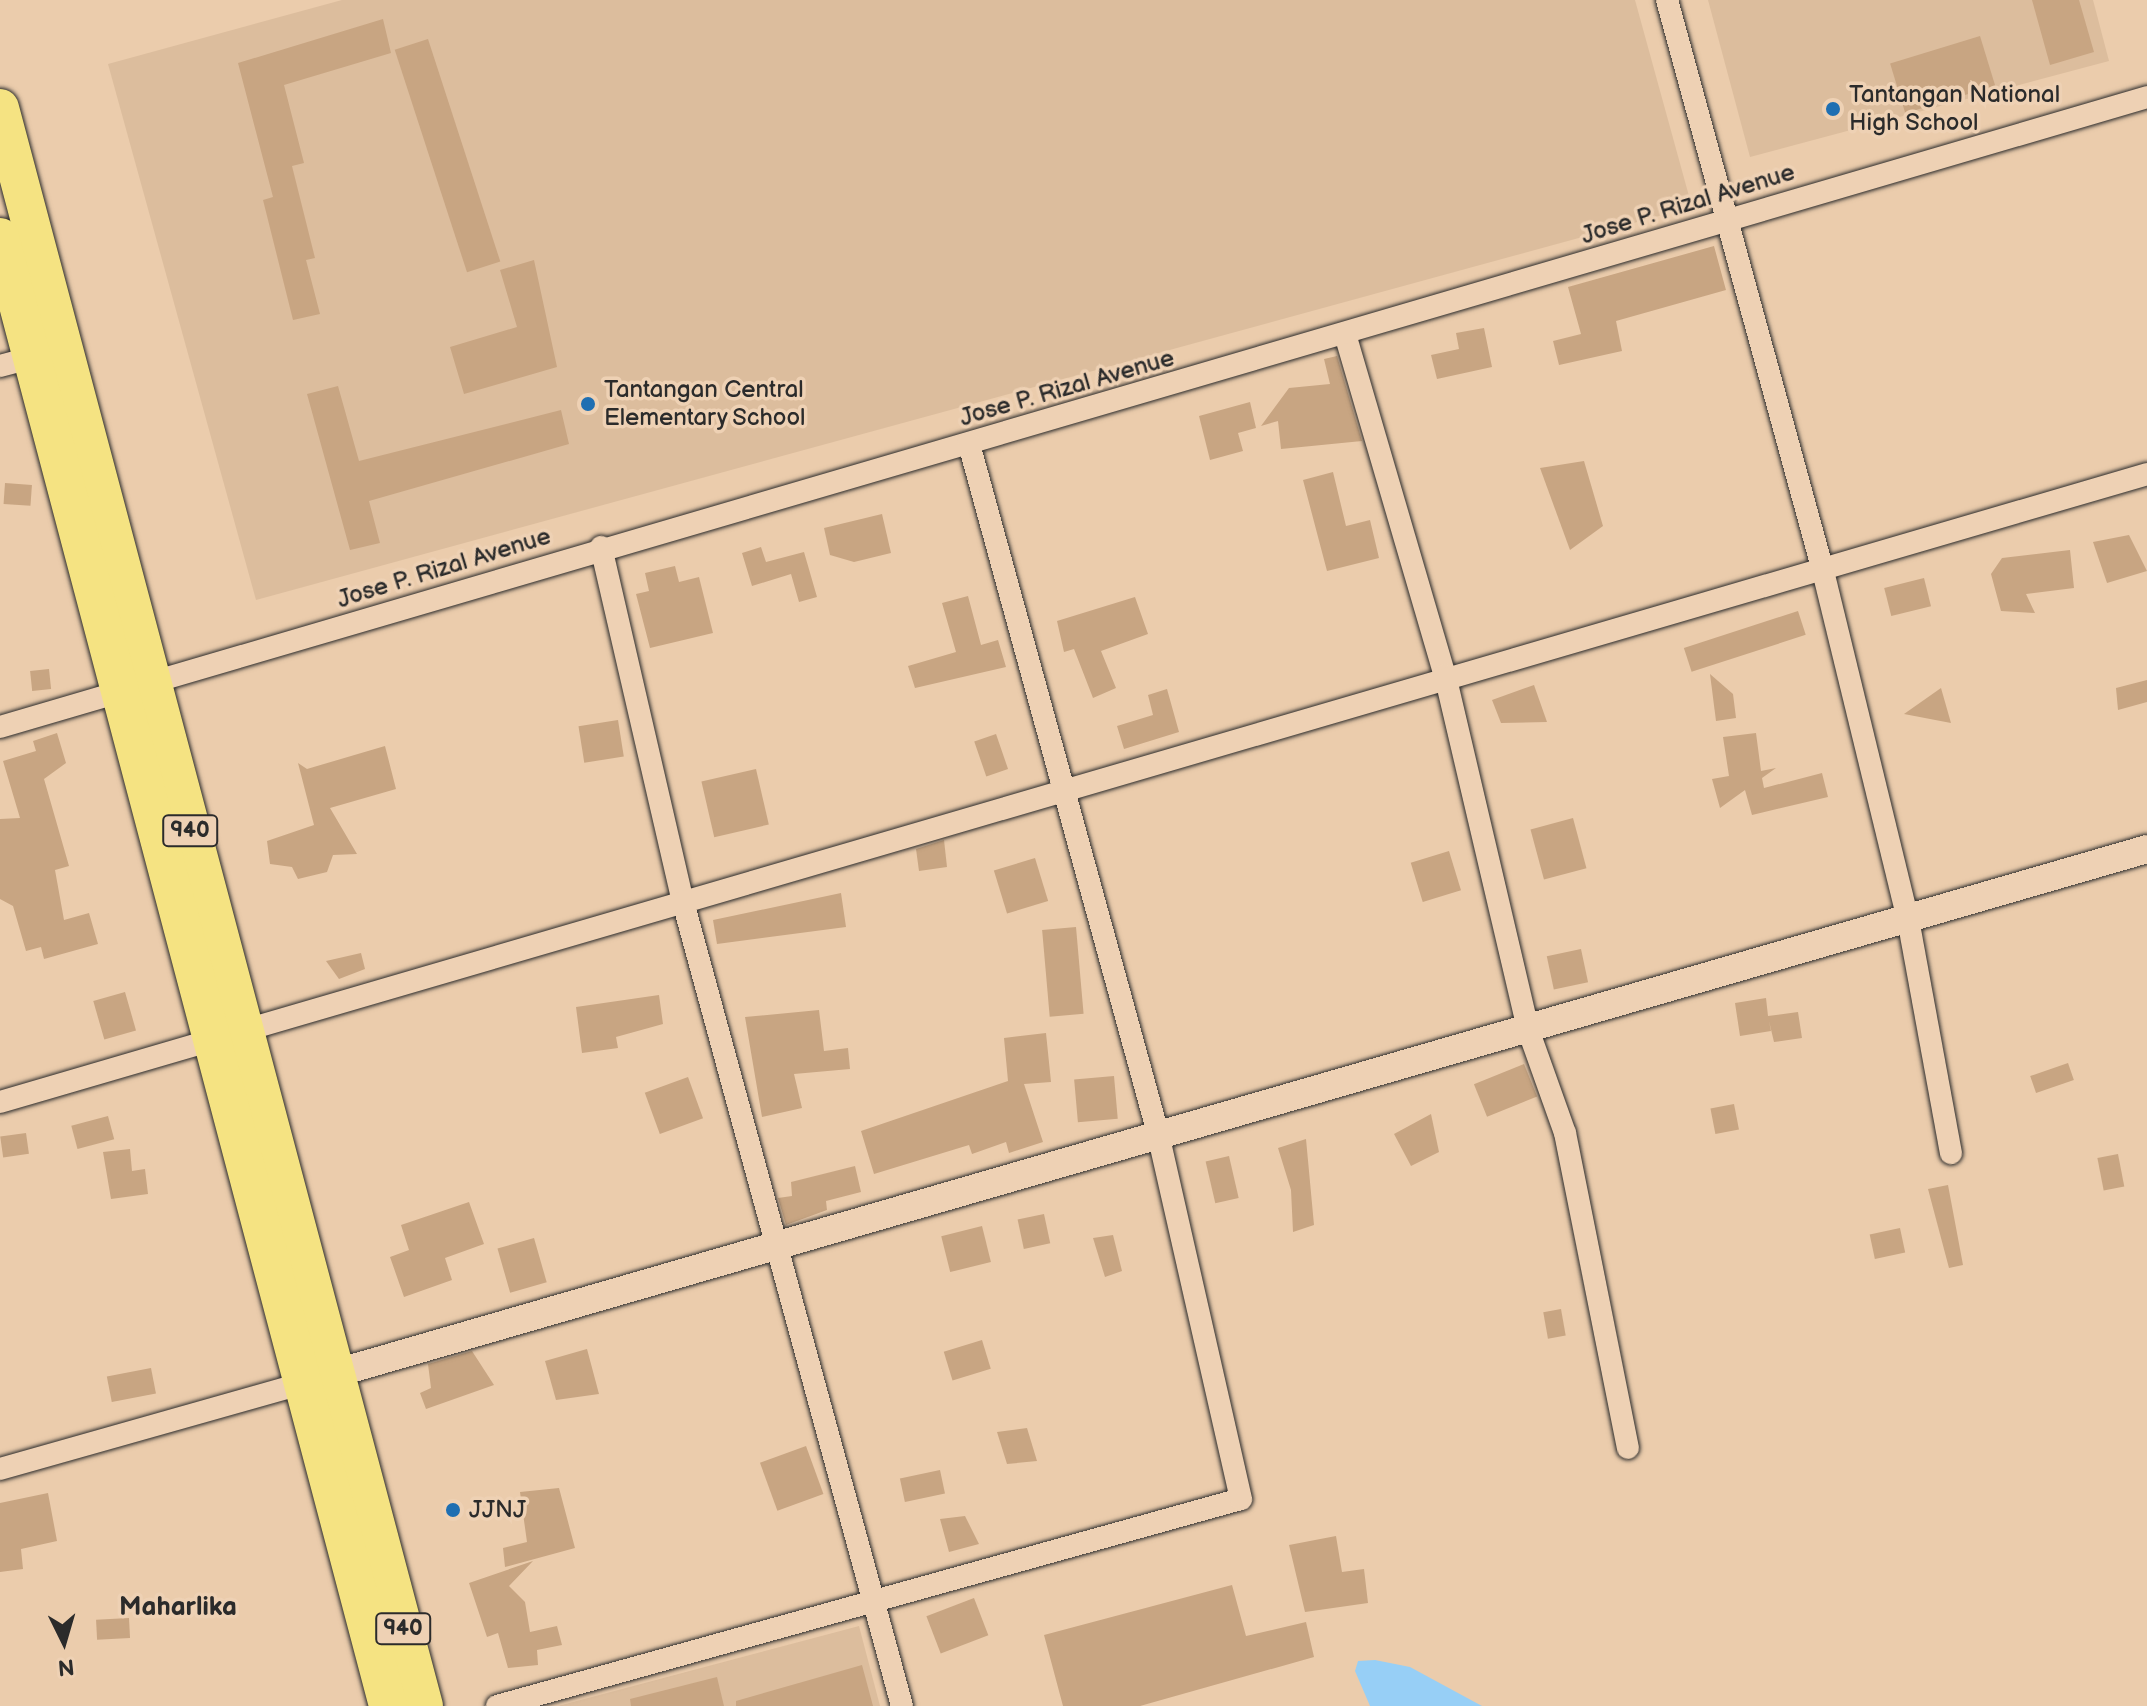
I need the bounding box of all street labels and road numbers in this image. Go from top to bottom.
street label: Jose P. Rizal Avenue [1578,158,1798,250]
street label: Jose P. Rizal Avenue [956,344,1178,432]
street label: Jose P. Rizal Avenue [334,522,554,614]
road number: 940 [162,813,218,849]
road number: 940 [375,1611,431,1647]

